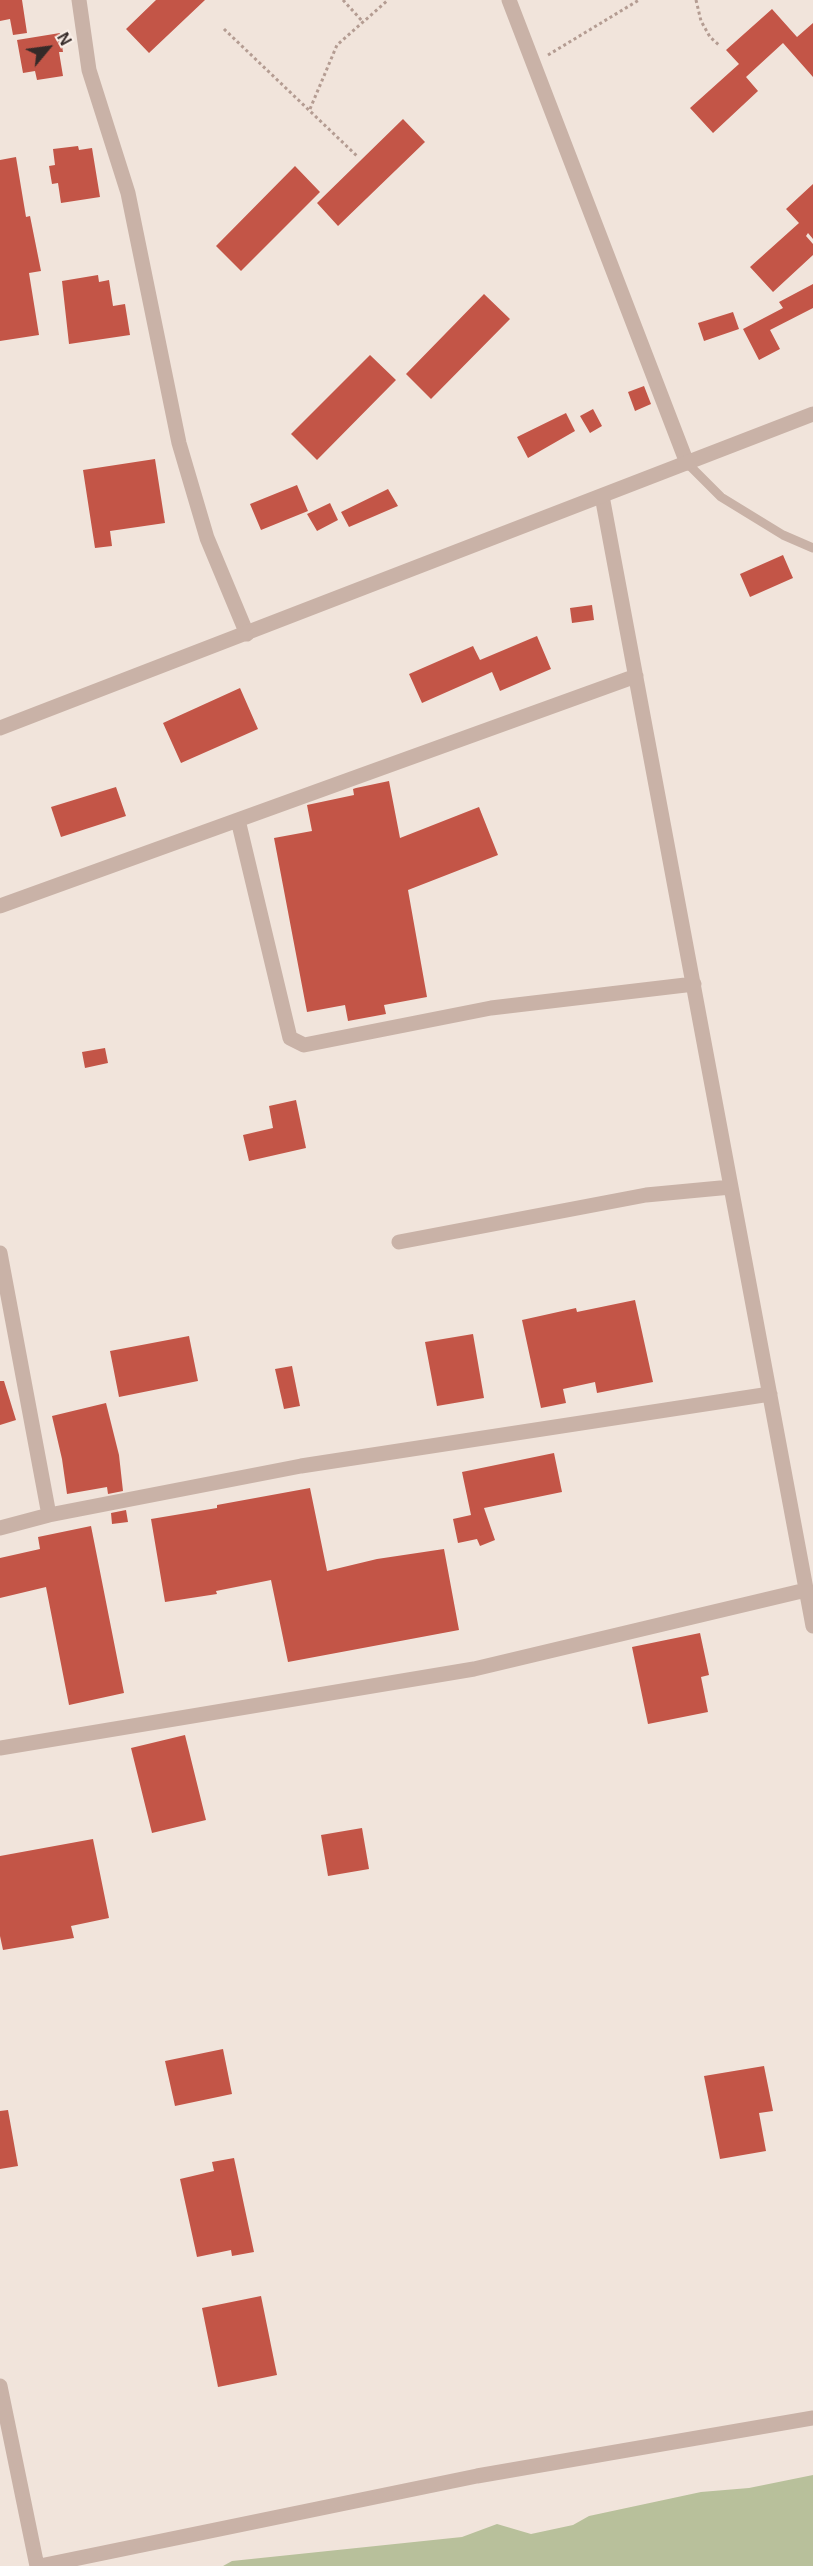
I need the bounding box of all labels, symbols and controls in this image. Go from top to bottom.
north arrow [18,18,78,78]
text: N [54,30,74,48]

